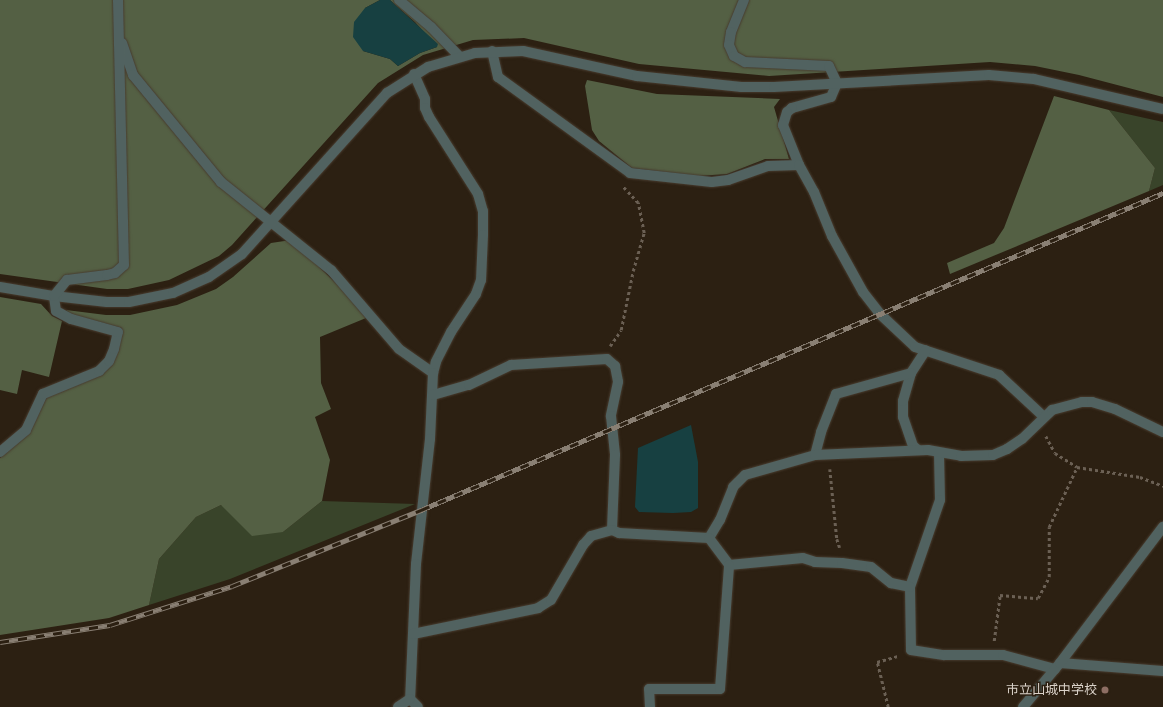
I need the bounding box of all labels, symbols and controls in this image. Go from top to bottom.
place label: 市立山城中学校 [1006,682,1097,698]
marker: 市立山城中学校 [1100,685,1110,695]

